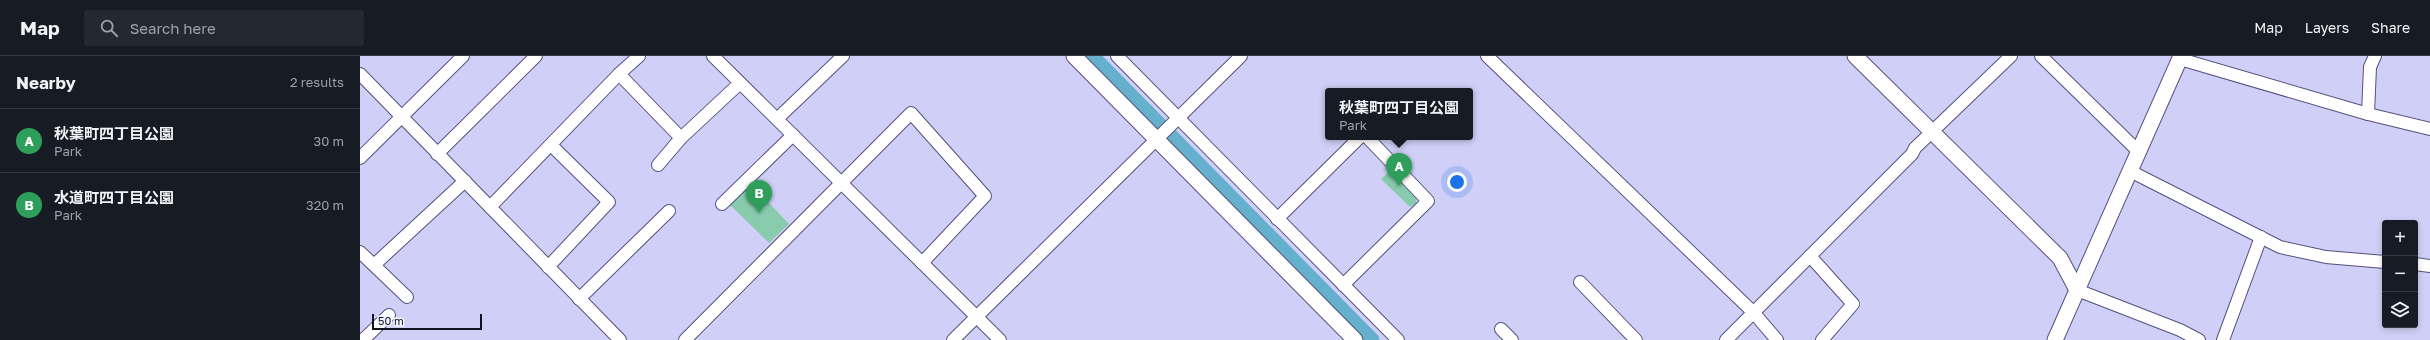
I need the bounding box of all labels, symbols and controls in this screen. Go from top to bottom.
search box [84,10,364,46]
text: Map [20,16,60,39]
icon: search [98,17,120,39]
text: Search here [130,19,216,37]
text: Map [2254,19,2283,36]
text: Layers [2305,19,2349,36]
text: Share [2371,19,2410,36]
text: Nearby [16,72,76,93]
text: 2 results [290,74,344,90]
popup [1325,88,1473,140]
text: 秋葉町四丁目公園 [1339,98,1459,116]
text: Park [1339,117,1367,133]
text: 秋葉町四丁目公園 [54,124,174,142]
text: A [24,133,34,149]
text: 30 m [314,133,344,149]
text: Park [54,143,82,159]
pin: A [1386,153,1412,186]
your location [1447,172,1467,192]
pin: B [746,180,772,213]
text: 水道町四丁目公園 [54,188,174,206]
text: B [24,197,34,213]
text: 320 m [306,197,344,213]
text: Park [54,207,82,223]
map controls [2382,220,2418,328]
button: + [2382,220,2418,256]
button: − [2382,256,2418,292]
button: layers [2382,292,2418,328]
scale bar [372,312,482,331]
text: 50 m [378,314,404,327]

